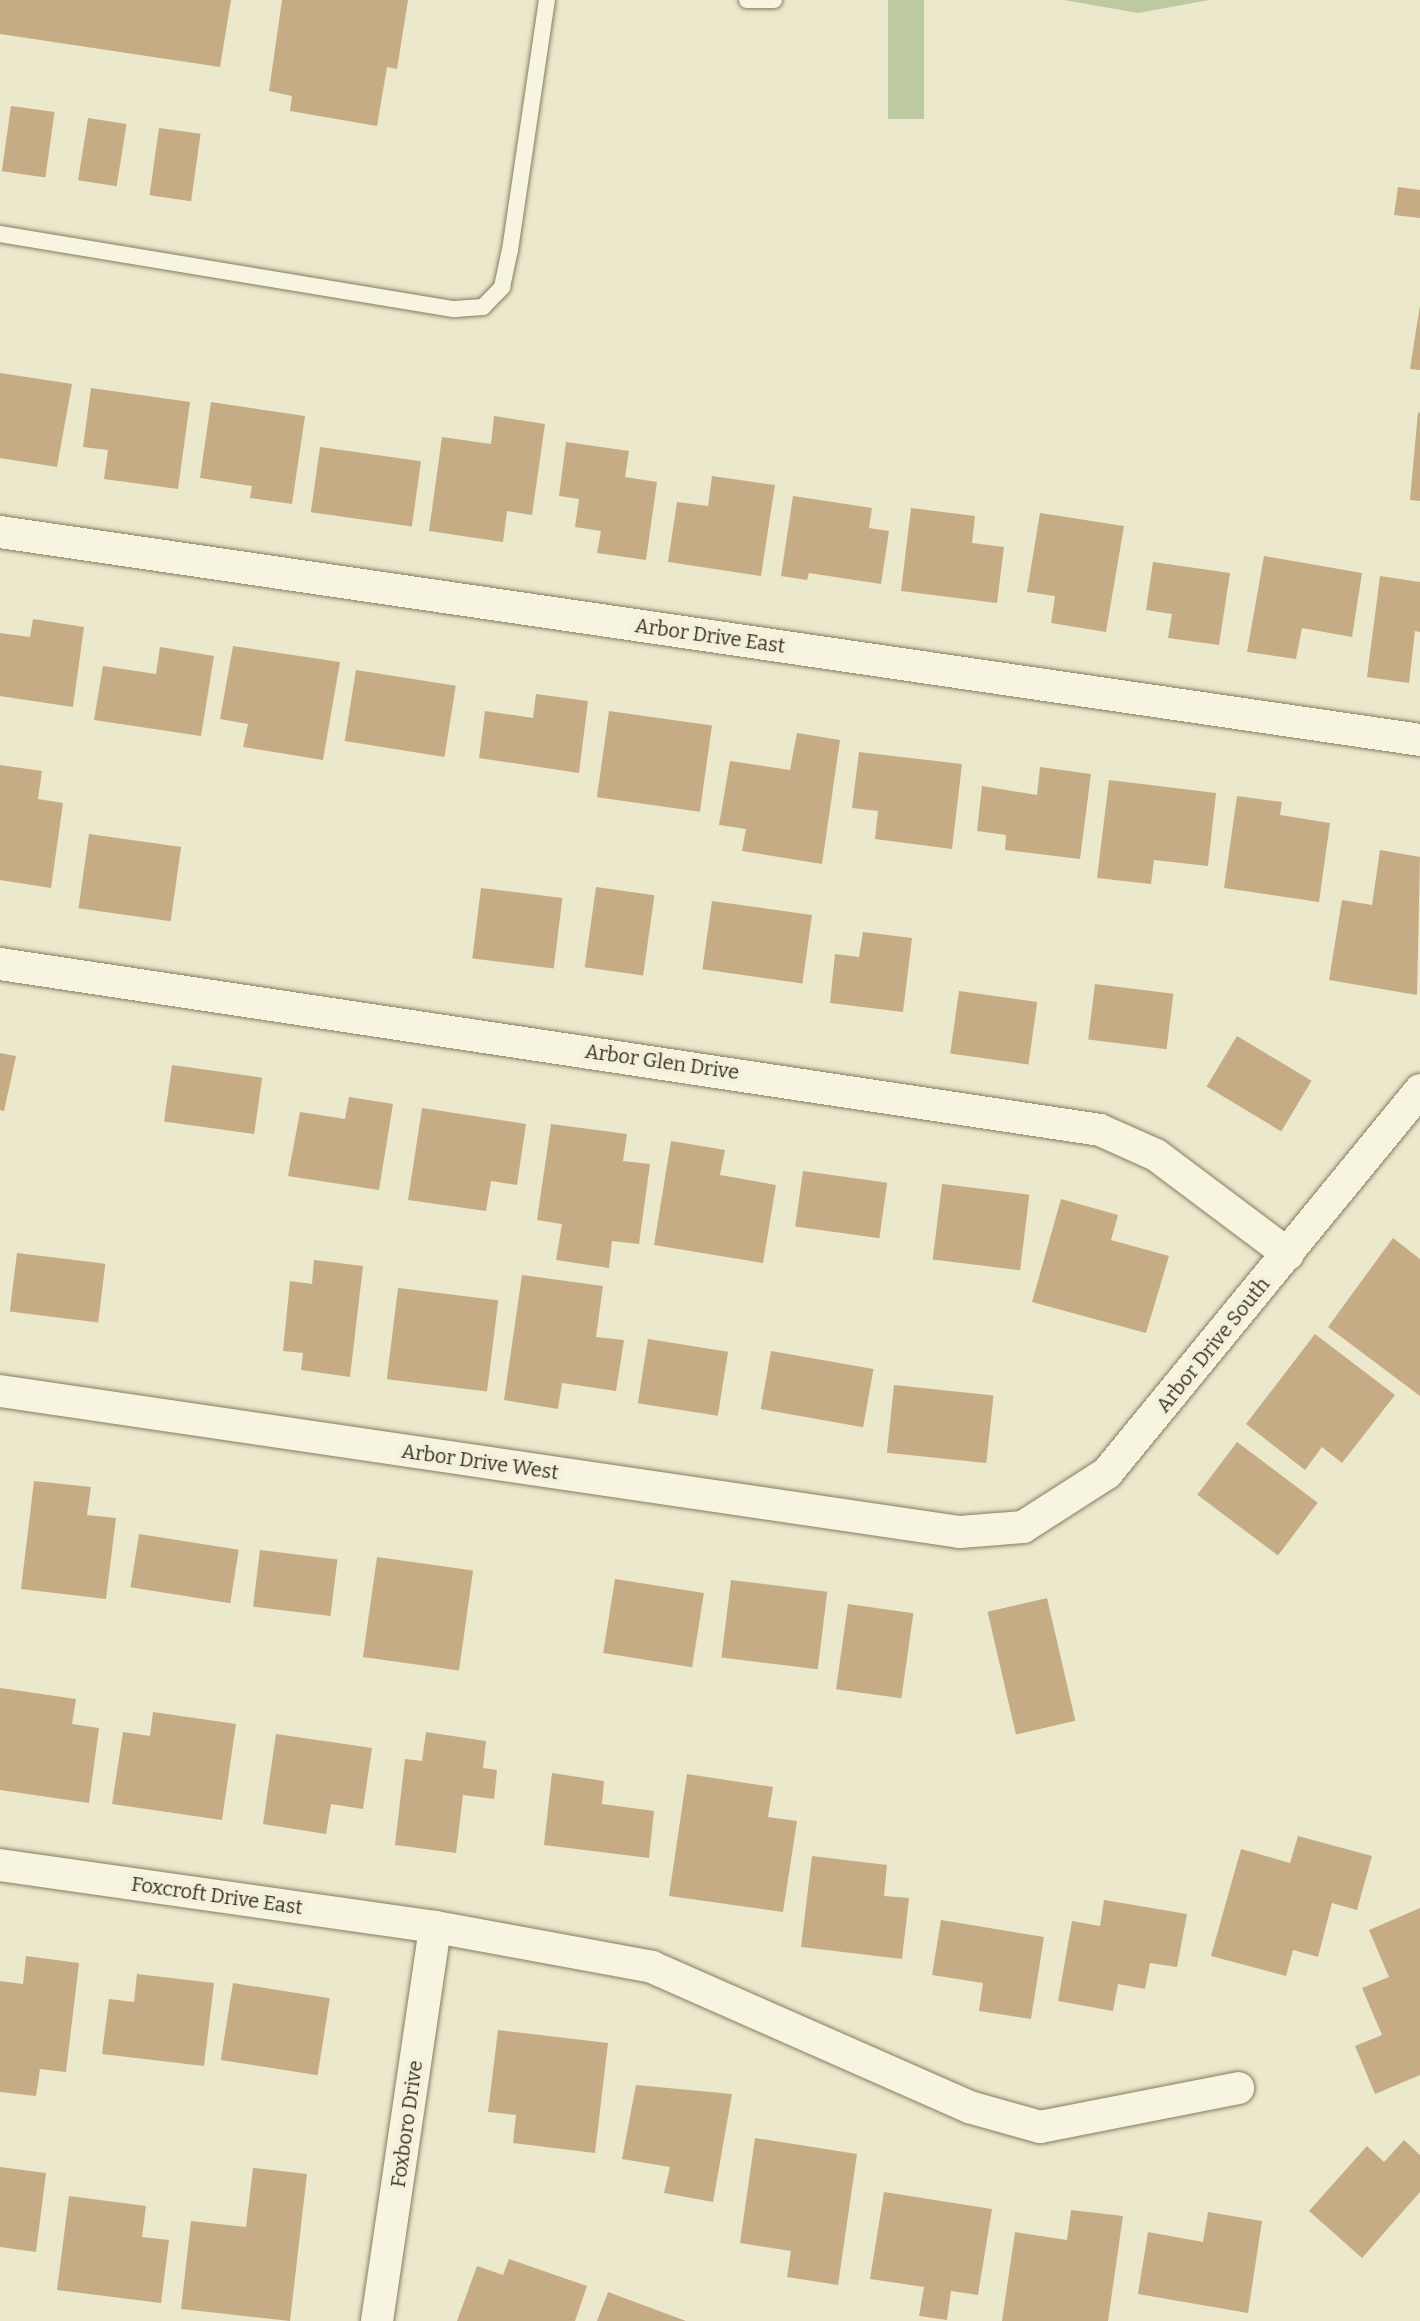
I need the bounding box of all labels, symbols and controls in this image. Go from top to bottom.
street label: Arbor Drive East [633,614,787,658]
street label: Arbor Glen Drive [583,1039,741,1085]
street label: Arbor Drive South [1151,1273,1275,1417]
street label: Arbor Drive West [400,1439,560,1485]
street label: Foxcroft Drive East [130,1872,304,1920]
street label: Foxboro Drive [386,2059,428,2189]

